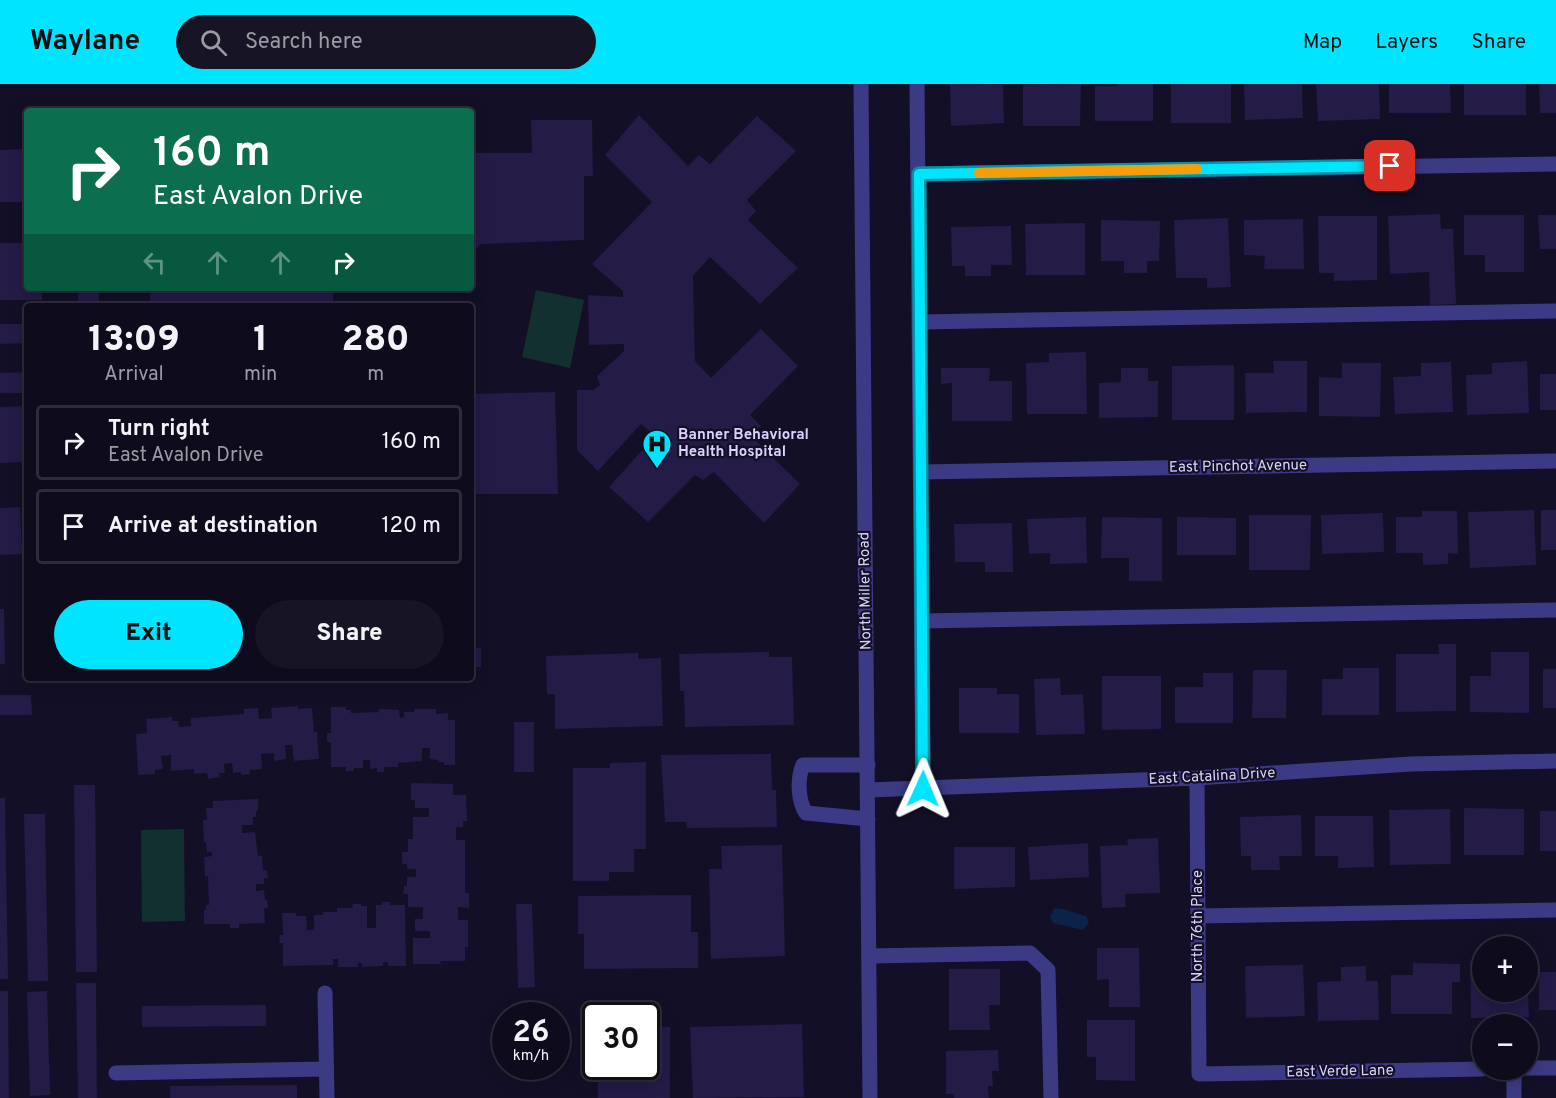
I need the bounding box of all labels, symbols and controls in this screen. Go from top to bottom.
search box [176,15,596,69]
text: Waylane [30,24,140,60]
icon: search [197,26,230,59]
text: Search here [245,29,363,56]
text: Map [1303,29,1342,56]
text: Layers [1375,29,1438,56]
text: Share [1471,29,1526,56]
text: 160 m [153,128,271,181]
icon: right [54,132,132,210]
pin [1364,140,1415,191]
icon: arrive [1373,149,1406,182]
text: East Avalon Drive [153,180,363,214]
icon: left [138,246,171,279]
icon: ahead [201,246,234,279]
icon: ahead [264,246,297,279]
icon: right [327,246,360,279]
text: 13:09 [88,318,180,364]
text: 1 [253,318,268,364]
text: 280 [342,318,410,364]
text: Arrival [104,362,164,388]
text: min [244,362,277,388]
text: m [367,362,384,388]
text: Turn right [108,416,210,443]
icon: right [57,426,90,459]
place label: Banner Behavioral Health Hospital [678,426,809,462]
hospital icon: Banner Behavioral Health Hospital [641,428,673,470]
text: 160 m [382,429,441,456]
text: East Avalon Drive [108,443,264,469]
street label: East Pinchot Avenue [1169,456,1307,478]
icon: arrive [57,510,90,543]
text: Arrive at destination [108,513,318,540]
text: 120 m [381,513,441,540]
street label: North Miller Road [855,532,877,650]
button: Exit [54,600,243,669]
button: Share [255,600,444,669]
position arrow [891,757,955,821]
street label: East Catalina Drive [1148,764,1276,790]
street label: North 76th Place [1189,870,1208,982]
map controls [1472,936,1538,1080]
button: + [1472,936,1538,1002]
speed limit sign: 30 [582,1002,660,1080]
button: − [1472,1014,1538,1080]
text: 26 [513,1015,549,1052]
text: km/h [513,1047,549,1066]
street label: East Verde Lane [1286,1062,1394,1082]

